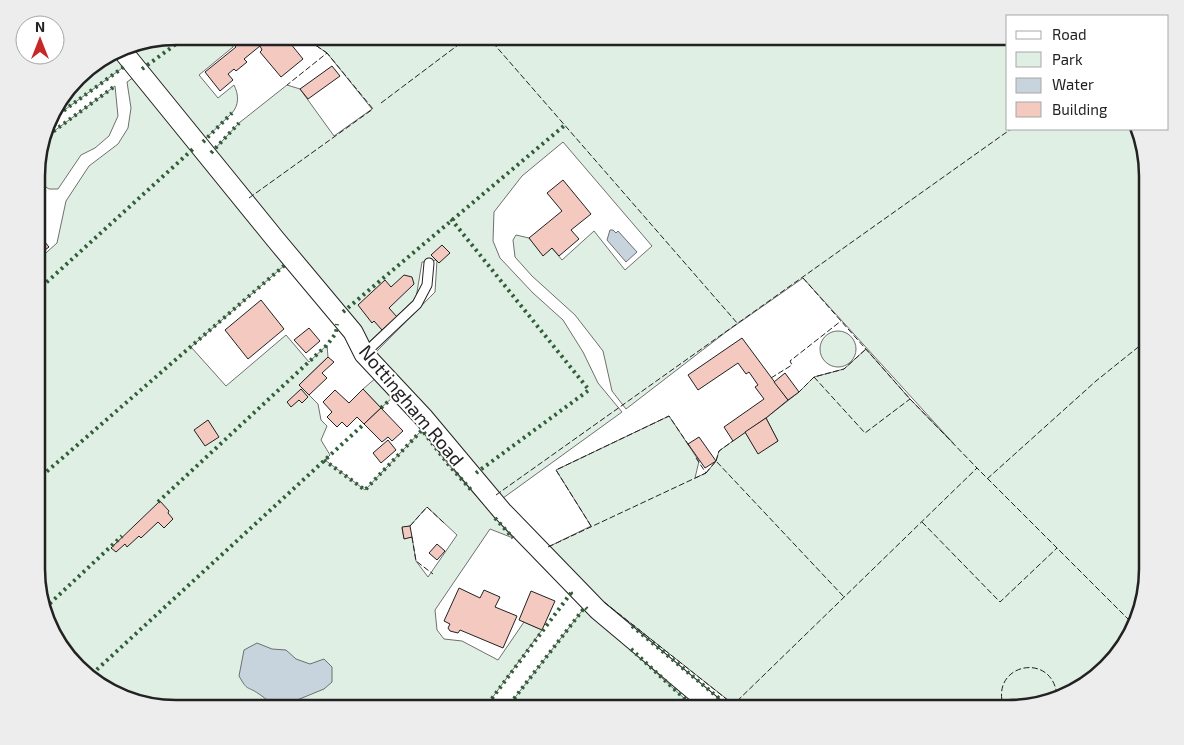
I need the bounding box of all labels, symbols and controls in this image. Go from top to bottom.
north arrow [15,15,65,65]
legend [1006,15,1169,130]
text: N [35,18,45,35]
text: Road [1052,25,1087,43]
text: Park [1052,50,1083,68]
text: Water [1052,75,1094,93]
text: Building [1052,100,1108,118]
street label: Nottingham Road [355,340,469,470]

